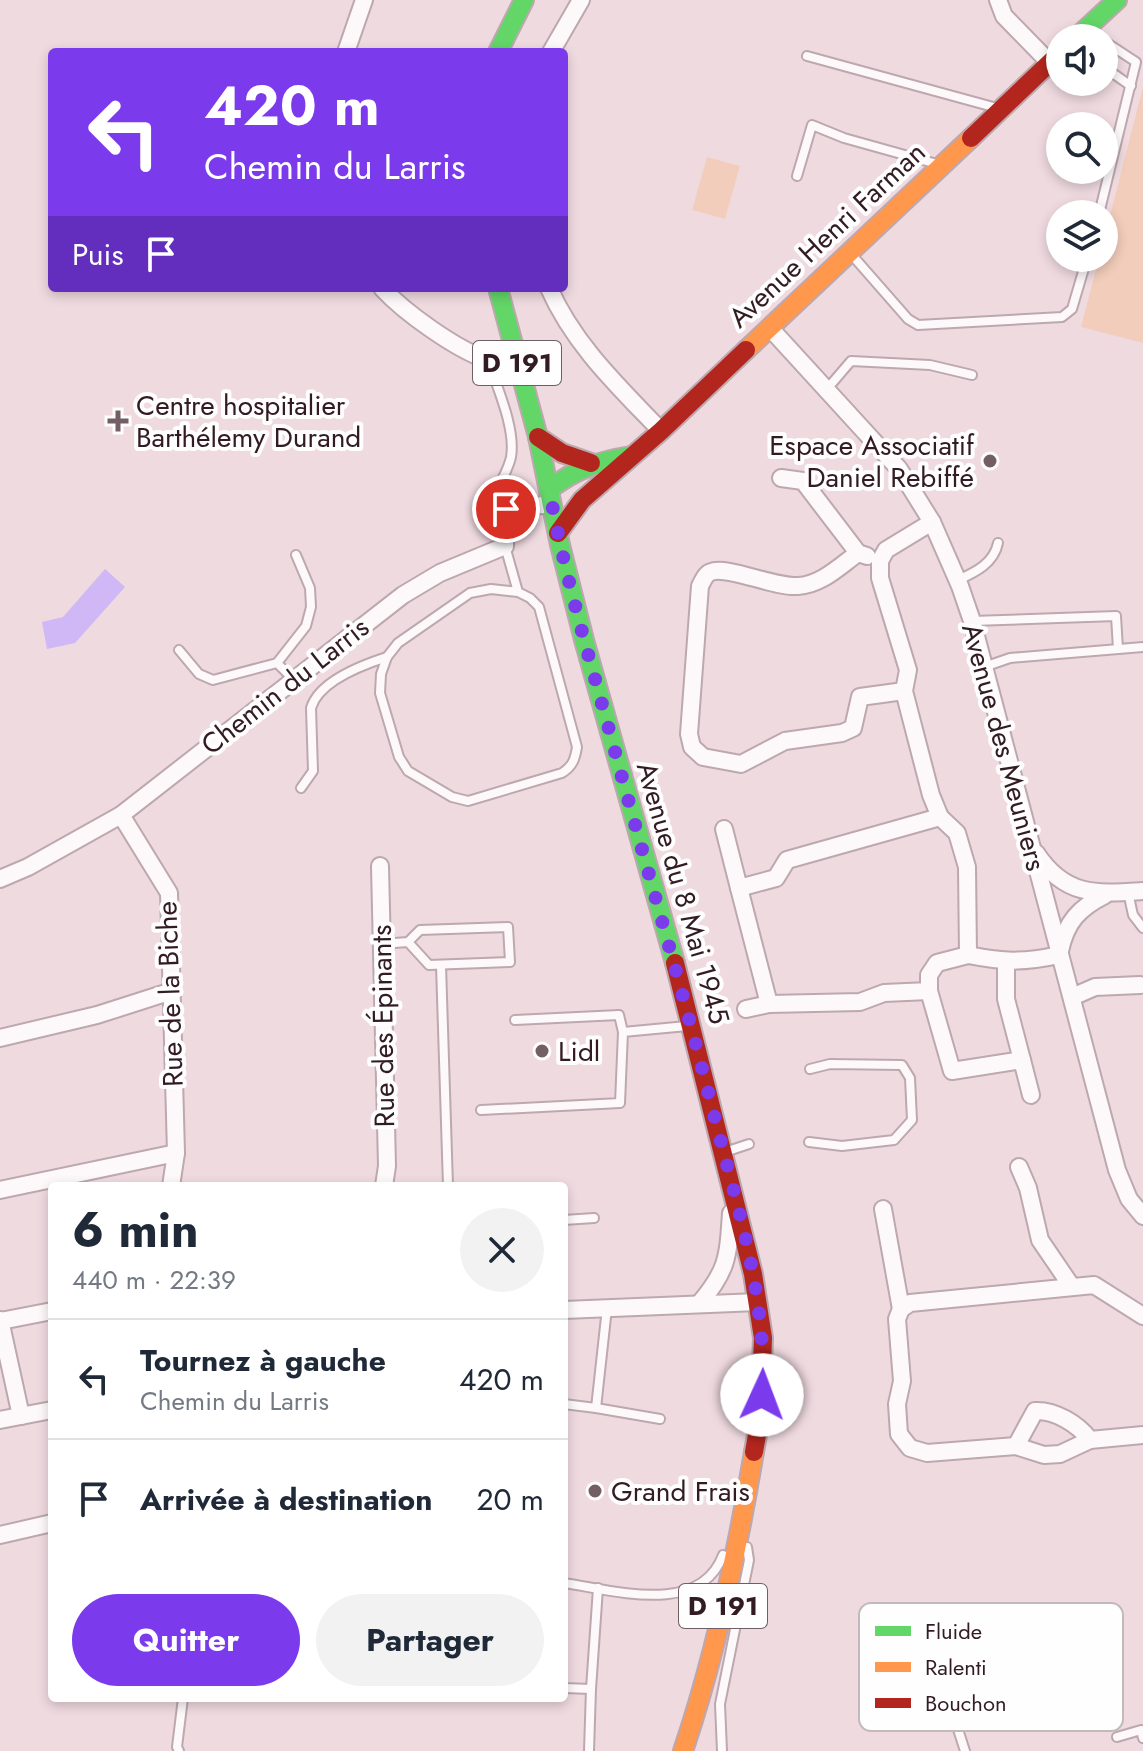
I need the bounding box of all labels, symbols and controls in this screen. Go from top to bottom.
map controls [1046,24,1118,272]
button: sound [1046,24,1118,96]
text: 420 m [204,65,380,146]
icon: left [72,80,176,184]
button: search [1046,112,1118,184]
street label: Avenue Henri Farman [719,133,935,337]
text: Chemin du Larris [204,140,466,192]
button: layers [1046,200,1118,272]
icon: arrive [139,232,183,276]
text: Puis [72,233,123,276]
road number: D 191 [473,341,561,385]
place label: Centre hospitalier Barthélemy Durand [136,385,361,458]
marker: Centre hospitalier Barthélemy Durand [107,410,129,432]
place label: Espace Associatif Daniel Rebiffé [769,425,975,498]
marker: Espace Associatif Daniel Rebiffé [981,452,999,470]
pin [472,475,540,543]
icon: arrive [484,487,528,531]
street label: Chemin du Larris [192,607,378,765]
street label: Avenue des Meuniers [951,619,1057,875]
street label: Avenue du 8 Mai 1945 [626,757,740,1029]
street label: Rue de la Biche [146,900,194,1088]
street label: Rue des Épinants [361,924,405,1128]
place label: Lidl [558,1031,600,1072]
marker: Lidl [533,1042,551,1060]
text: 6 min [72,1196,199,1265]
button: close [460,1208,544,1292]
text: 440 m · 22:39 [72,1261,236,1299]
text: Tournez à gauche [140,1339,386,1382]
position arrow [720,1353,804,1437]
icon: left [72,1357,116,1401]
text: 420 m [459,1358,544,1401]
text: Chemin du Larris [140,1382,329,1420]
place label: Grand Frais [611,1471,750,1512]
icon: arrive [72,1477,116,1521]
text: Arrivée à destination [140,1478,432,1521]
text: 20 m [477,1478,544,1521]
marker: Grand Frais [586,1482,604,1500]
road number: D 191 [679,1584,767,1628]
button: Quitter [72,1594,300,1686]
button: Partager [316,1594,544,1686]
legend [859,1603,1123,1731]
text: Fluide [925,1615,982,1647]
text: Ralenti [925,1651,987,1683]
text: Bouchon [925,1687,1006,1719]

